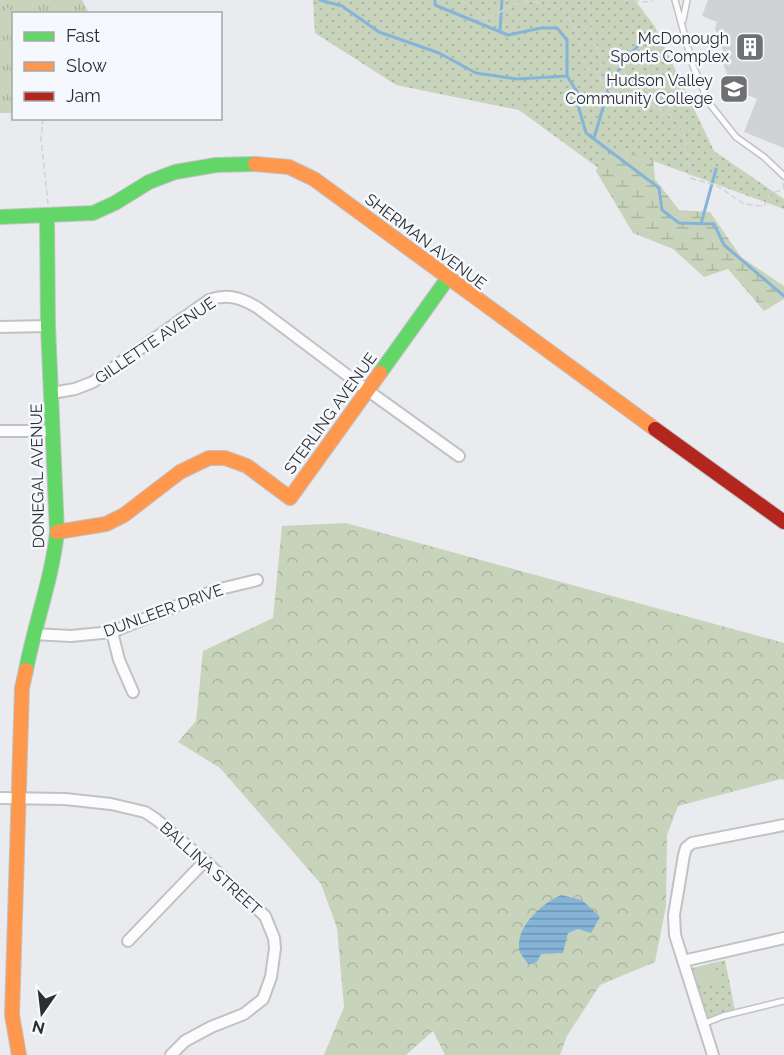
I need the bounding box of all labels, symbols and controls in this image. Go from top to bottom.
legend [12,12,222,120]
text: Fast [66,25,100,46]
place label: McDonough Sports Complex [611,29,729,66]
building icon: McDonough Sports Complex [734,31,766,63]
text: Slow [66,55,107,76]
place label: Hudson Valley Community College [565,71,713,108]
school or university icon: Hudson Valley Community College [718,73,750,105]
text: Jam [66,85,101,106]
street label: SHERMAN AVENUE [361,190,490,293]
street label: GILLETTE AVENUE [91,293,219,388]
street label: STERLING AVENUE [280,349,381,478]
street label: DONEGAL AVENUE [27,403,48,548]
street label: DUNLEER DRIVE [101,580,226,641]
street label: BALLINA STREET [156,818,265,919]
north arrow [12,983,72,1043]
text: N [30,1016,47,1038]

